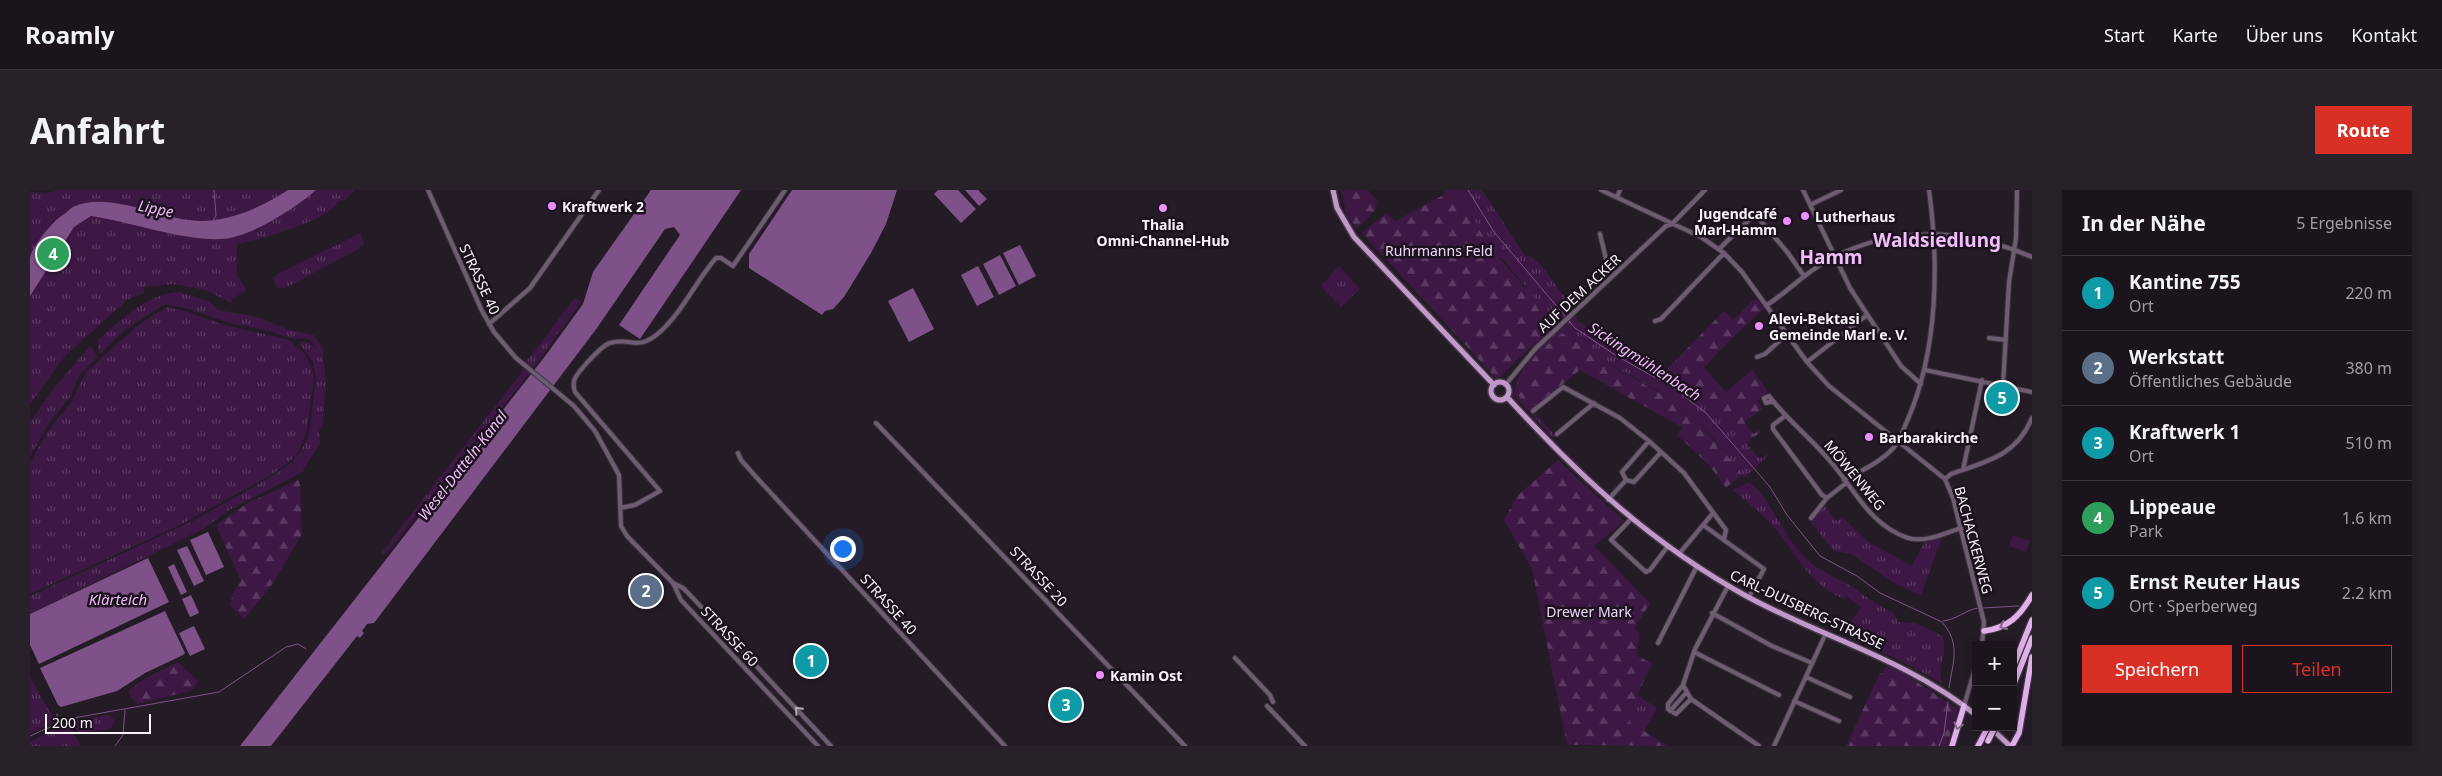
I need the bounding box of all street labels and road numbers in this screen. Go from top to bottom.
street label: STRASSE 40 [455,241,505,317]
street label: AUF DEM ACKER [1533,249,1625,336]
street label: MÖWENWEG [1820,436,1890,514]
street label: BACHACKERWEG [1951,484,1997,596]
street label: STRASSE 20 [1006,542,1072,610]
street label: CARL-DUISBERG-STRASSE [1727,565,1887,653]
street label: STRASSE 40 [857,569,921,639]
street label: STRASSE 60 [697,602,763,670]

